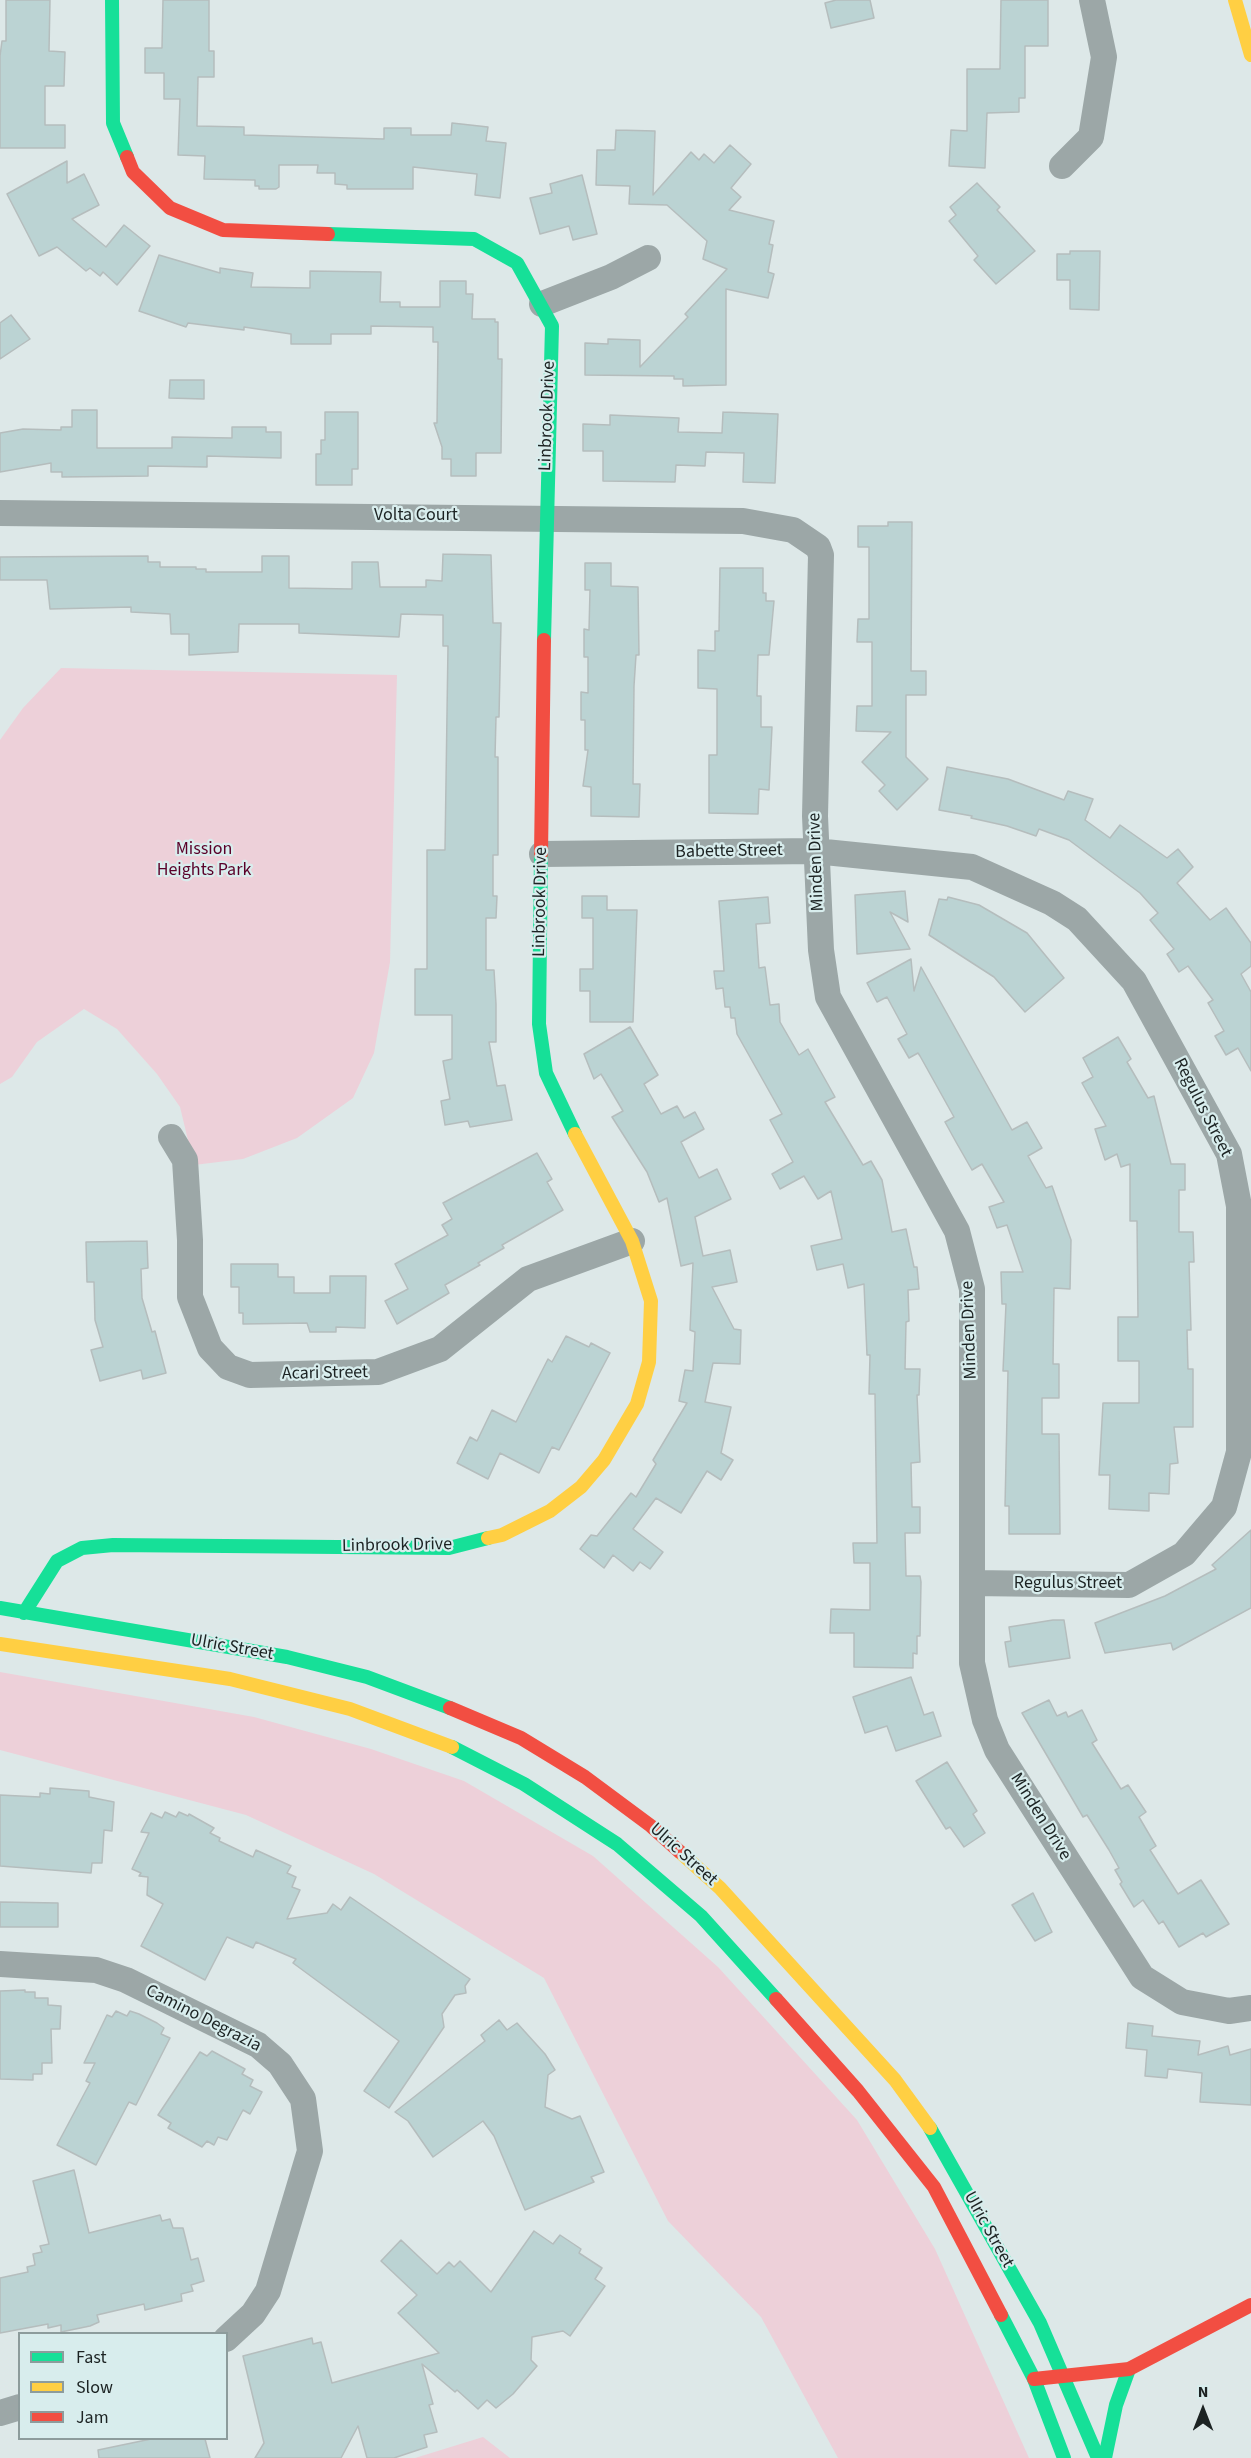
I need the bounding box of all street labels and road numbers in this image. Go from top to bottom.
street label: Linbrook Drive [535,361,561,471]
street label: Volta Court [374,505,458,527]
street label: Minden Drive [804,812,830,912]
street label: Babette Street [675,840,783,864]
street label: Linbrook Drive [529,847,553,957]
street label: Regulus Street [1168,1055,1236,1161]
street label: Minden Drive [957,1280,983,1380]
street label: Acari Street [282,1362,368,1386]
street label: Linbrook Drive [342,1534,452,1558]
street label: Regulus Street [1014,1573,1122,1595]
street label: Ulric Street [189,1630,275,1666]
street label: Minden Drive [1005,1769,1075,1865]
street label: Ulric Street [645,1819,721,1891]
street label: Camino Degrazia [142,1981,264,2057]
street label: Ulric Street [958,2188,1018,2272]

